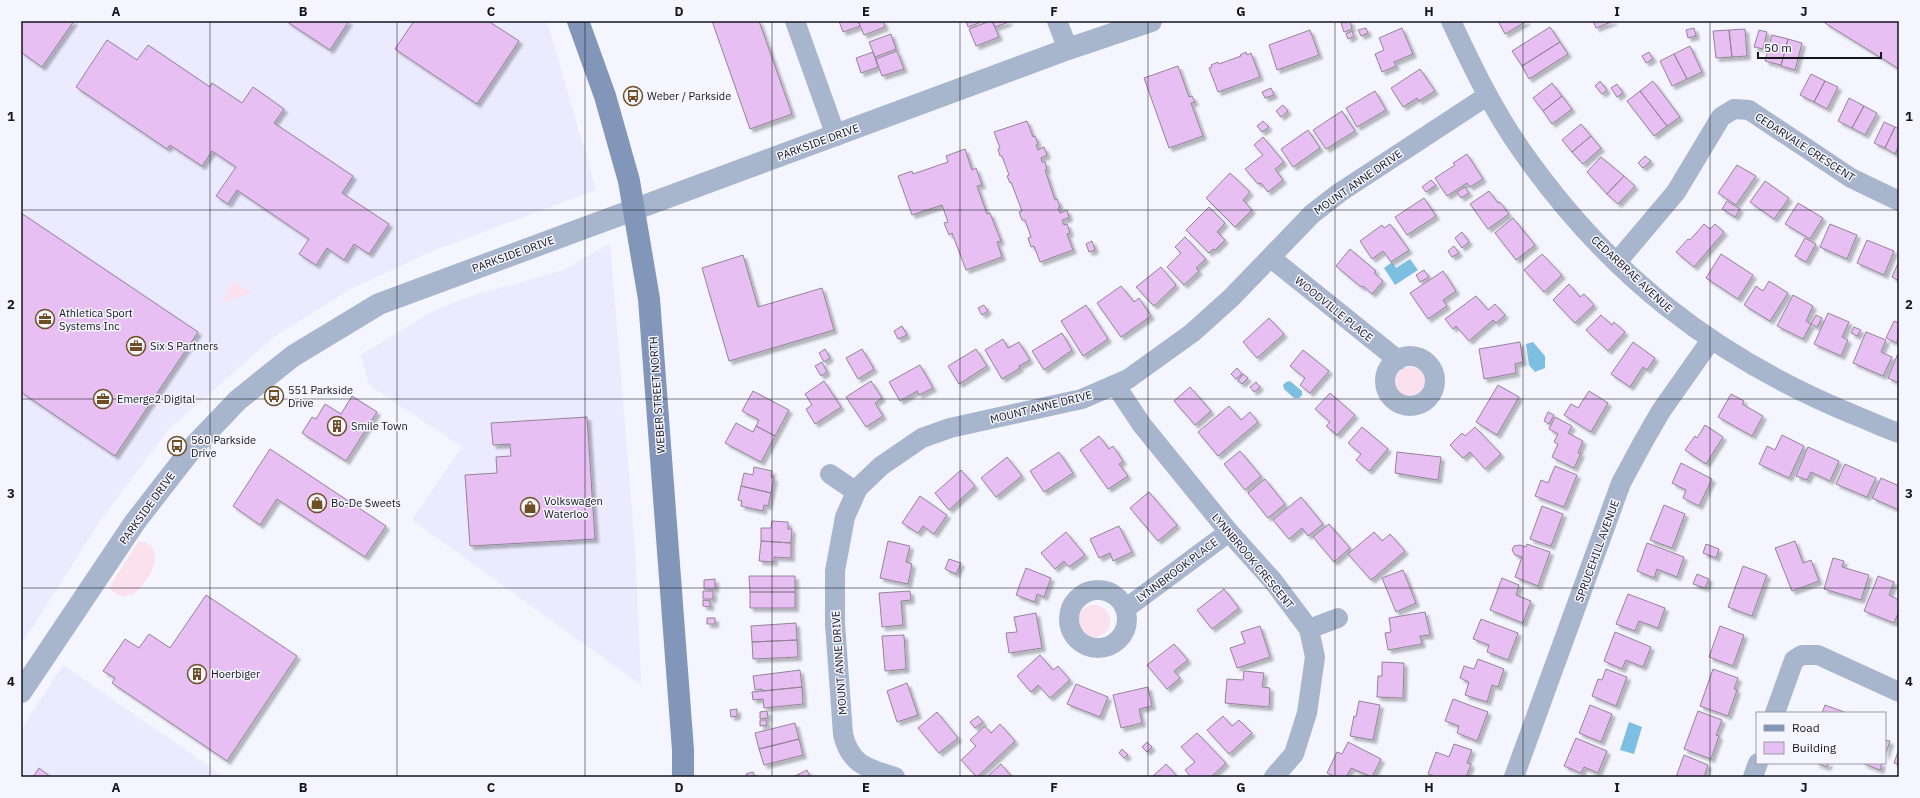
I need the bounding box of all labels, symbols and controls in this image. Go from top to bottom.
text: A [112,3,121,20]
text: B [299,3,308,20]
text: C [487,3,496,20]
text: D [674,3,684,20]
text: E [862,3,870,20]
text: F [1050,3,1058,20]
text: G [1236,3,1246,20]
text: H [1424,3,1434,20]
text: I [1614,3,1620,20]
text: J [1800,3,1808,20]
scale bar [1758,34,1881,60]
text: 50 m [1764,40,1792,55]
bus stop icon: Weber / Parkside [622,85,644,107]
place label: Weber / Parkside [647,89,731,103]
text: 1 [7,108,15,125]
text: 1 [1905,108,1913,125]
street label: CEDARVALE CRESCENT [1752,110,1858,185]
street label: PARKSIDE DRIVE [775,121,861,163]
street label: MOUNT ANNE DRIVE [1311,146,1405,218]
street label: PARKSIDE DRIVE [470,233,556,275]
street label: CEDARBRAE AVENUE [1588,233,1676,315]
street label: WOODVILLE PLACE [1292,273,1376,345]
text: 2 [7,296,15,313]
text: 2 [1905,296,1913,313]
place label: Athletica Sport Systems Inc [59,306,133,333]
office icon: Athletica Sport Systems Inc [34,308,56,330]
office icon: Six S Partners [125,335,147,357]
street label: WEBER STREET NORTH [646,336,668,454]
place label: Six S Partners [150,339,218,353]
place label: 551 Parkside Drive [288,383,353,410]
bus stop icon: 551 Parkside Drive [263,385,285,407]
office icon: Emerge2 Digital [92,388,114,410]
street label: MOUNT ANNE DRIVE [989,388,1093,426]
place label: Emerge2 Digital [117,392,195,406]
building icon: Smile Town [326,415,348,437]
place label: Smile Town [351,419,408,433]
place label: 560 Parkside Drive [191,433,256,460]
bus stop icon: 560 Parkside Drive [166,435,188,457]
street label: PARKSIDE DRIVE [116,469,178,547]
text: 3 [7,485,15,502]
text: 3 [1905,485,1913,502]
shop icon: Bo-De Sweets [306,492,328,514]
place label: Volkswagen Waterloo [544,494,603,521]
place label: Bo-De Sweets [331,496,401,510]
shop icon: Volkswagen Waterloo [519,496,541,518]
street label: SPRUCEHILL AVENUE [1572,498,1622,604]
street label: LYNNBROOK CRESCENT [1209,511,1297,612]
street label: LYNNBROOK PLACE [1133,535,1221,605]
street label: MOUNT ANNE DRIVE [828,610,850,716]
building icon: Hoerbiger [186,663,208,685]
place label: Hoerbiger [211,667,260,681]
text: 4 [7,673,15,690]
text: 4 [1905,673,1913,690]
legend [1756,712,1886,764]
text: Road [1792,720,1820,735]
text: Building [1792,740,1837,755]
text: A [112,779,121,796]
text: B [299,779,308,796]
text: C [487,779,496,796]
text: D [674,779,684,796]
text: E [862,779,870,796]
text: F [1050,779,1058,796]
text: G [1236,779,1246,796]
text: H [1424,779,1434,796]
text: I [1614,779,1620,796]
text: J [1800,779,1808,796]

